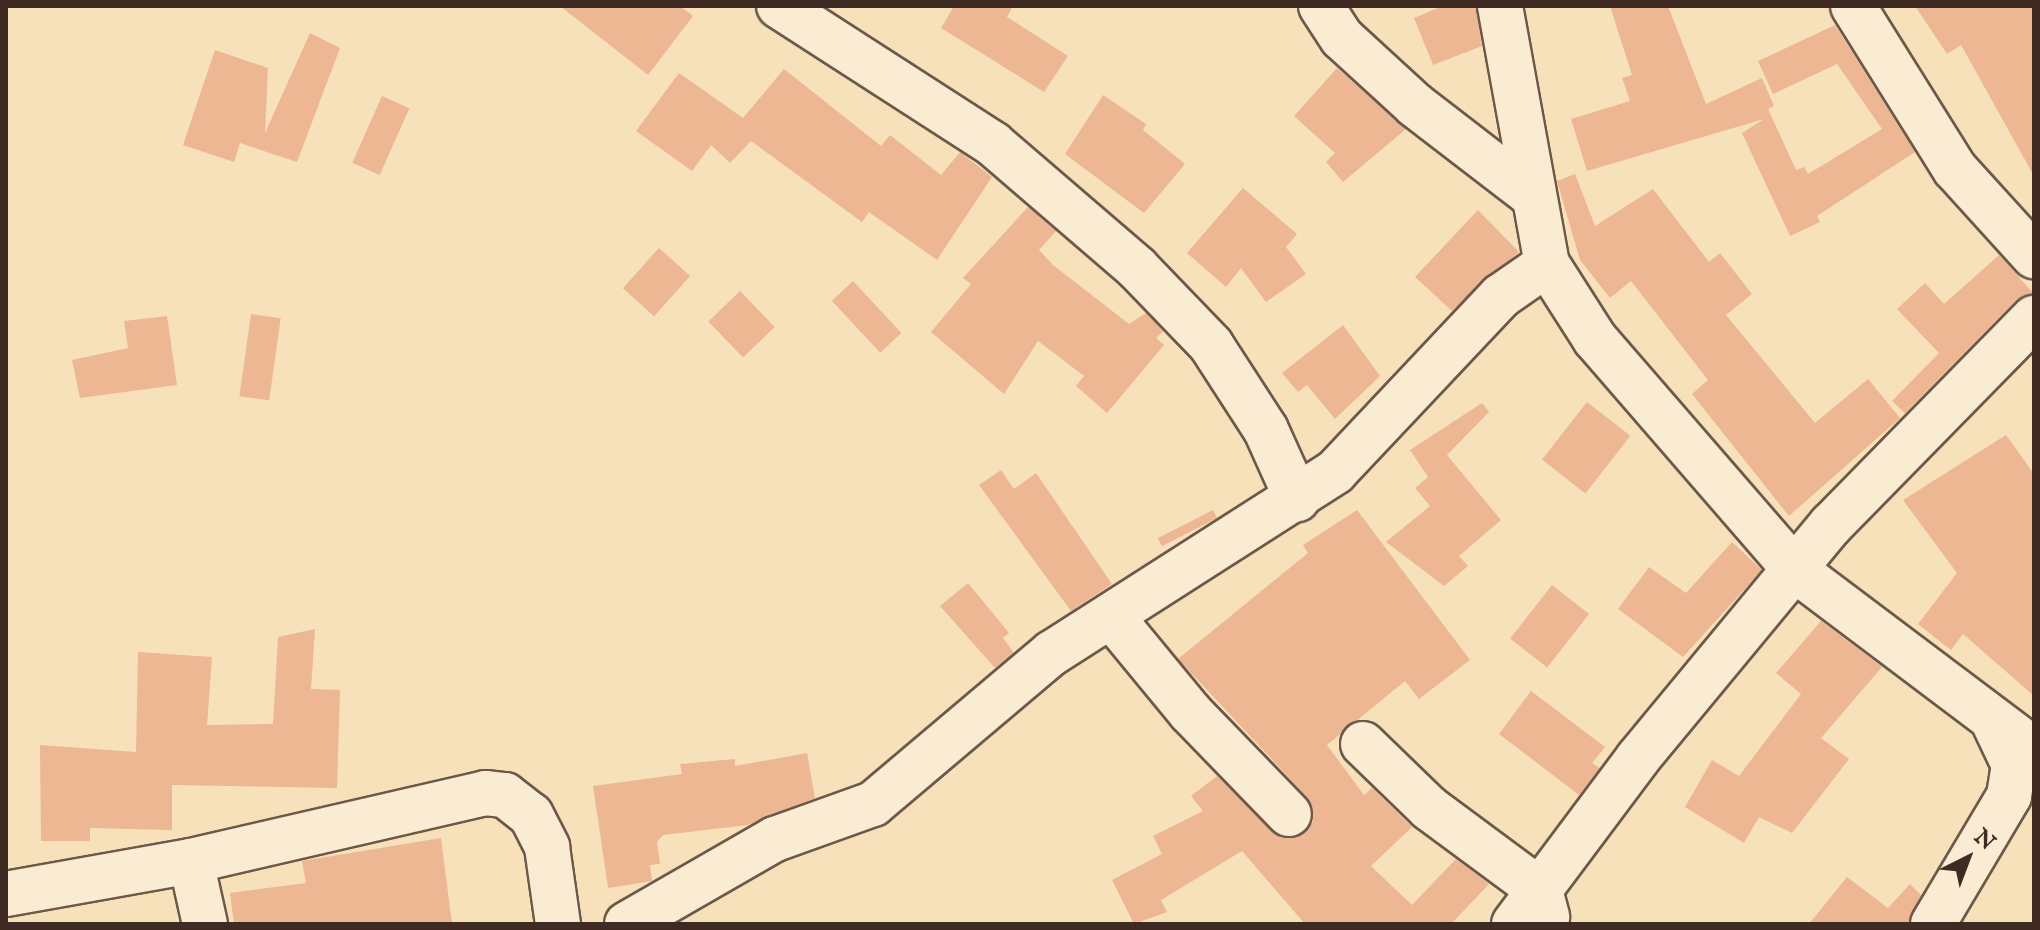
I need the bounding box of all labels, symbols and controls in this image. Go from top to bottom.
north arrow [1928,818,2008,898]
text: N [1968,823,2000,857]

